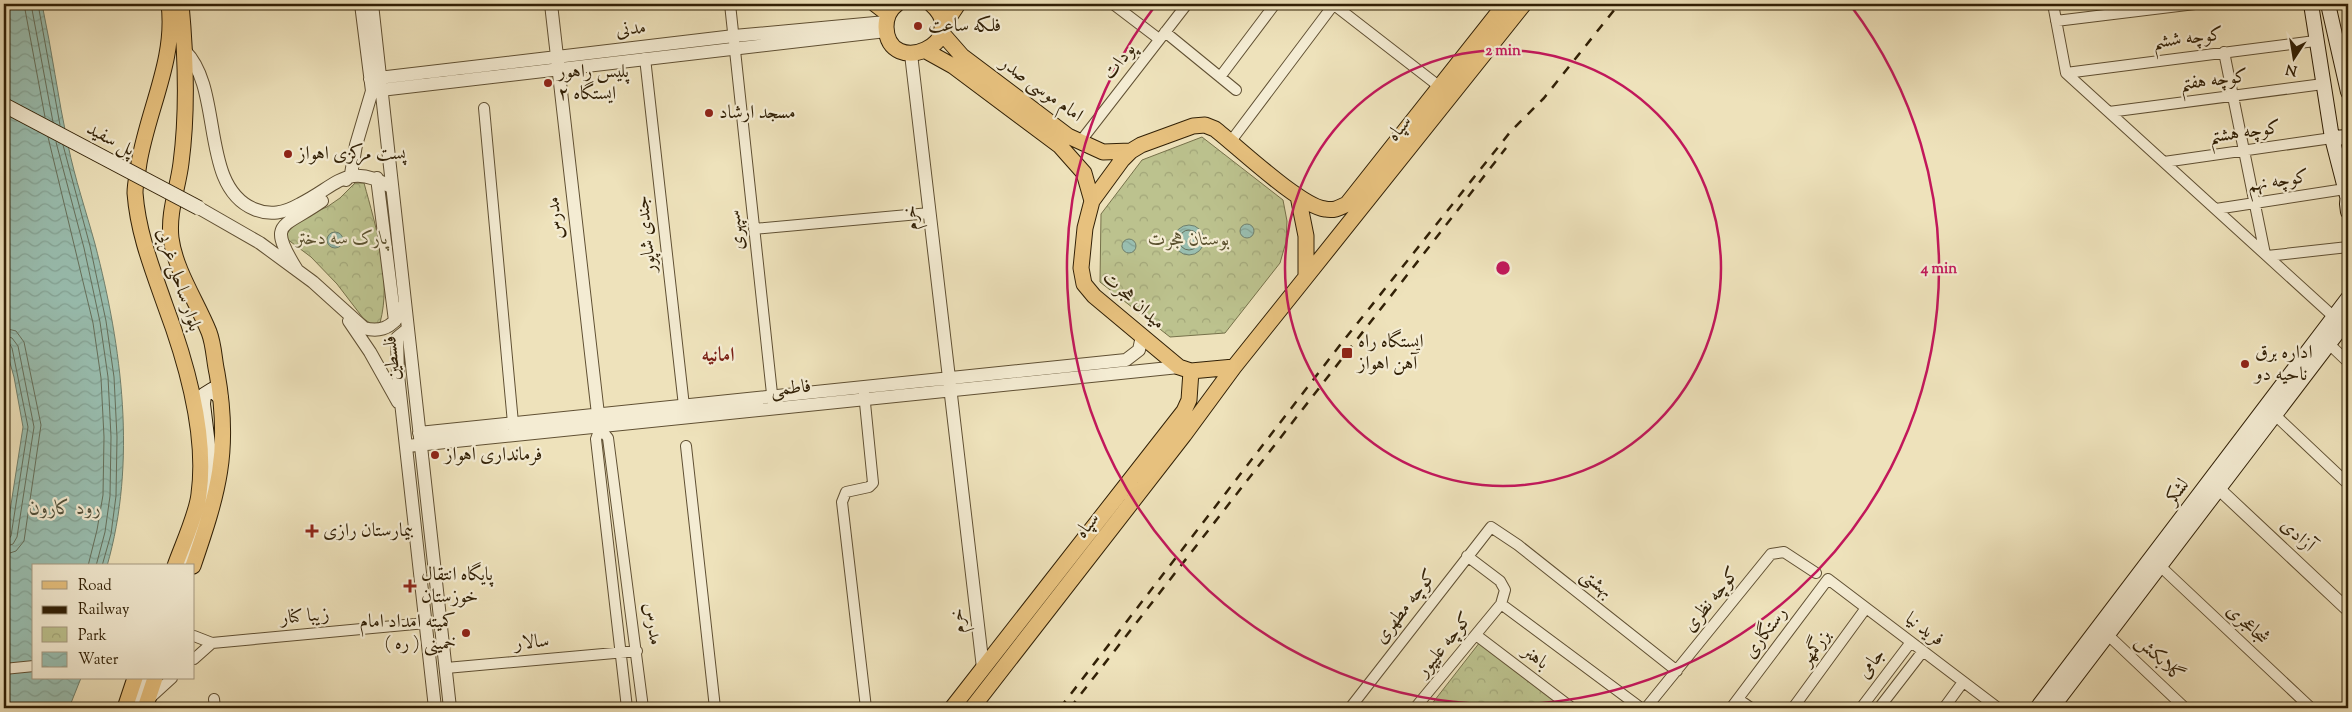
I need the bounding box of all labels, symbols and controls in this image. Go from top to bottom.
place label: فلکه ساعت [928,13,1001,40]
street label: مدنی [614,15,648,45]
marker: فلکه ساعت [912,20,924,32]
street label: کوچه ششم [2151,21,2225,61]
north arrow [2270,32,2320,82]
street label: پودات [1097,37,1144,86]
text: 2 min [1485,41,1521,62]
street label: امام موسی صدر [992,49,1088,130]
text: N [2284,58,2299,80]
place label: پلیس راهور ایستگاه ۲ [556,59,630,108]
street label: کوچه هفتم [2178,63,2250,103]
marker: پلیس راهور ایستگاه ۲ [542,77,554,89]
place label: مسجد ارشاد [719,100,796,127]
marker: مسجد ارشاد [703,107,715,119]
street label: سپاه [1381,110,1419,148]
street label: کوچه هشتم [2208,115,2283,155]
street label: پل سفید [81,116,140,165]
place label: پست مرکزی اهواز [296,141,408,168]
marker: پست مرکزی اهواز [282,148,294,160]
street label: کوچه نهم [2245,164,2311,203]
street label: جندی شاپور [630,194,665,276]
street label: مدرس [540,195,572,241]
street label: خرم [897,204,928,232]
street label: سپهری [721,208,753,252]
street label: بلوار ساحلی غربی [149,225,207,335]
park label: پارک سه دختر [294,226,389,253]
park label: بوستان هجرت [1148,227,1230,254]
centre of rings [1494,259,1512,277]
text: 4 min [1920,259,1957,280]
street label: میدان هجرت [1096,265,1170,337]
place label: ایستگاه راه آهن اهواز [1356,328,1424,378]
street label: فلسطین [377,334,409,382]
place label: اداره برق ناحیه دو [2253,340,2313,389]
district label: امانیه [701,342,735,371]
marker: ایستگاه راه آهن اهواز [1340,346,1354,360]
marker: اداره برق ناحیه دو [2239,358,2251,370]
street label: فاطمی [769,373,813,405]
place label: فرمانداری اهواز [443,442,542,469]
marker: فرمانداری اهواز [429,449,441,461]
street label: لشکر [2158,473,2197,512]
water label: رود کارون [29,495,101,524]
street label: سپاه [1069,507,1107,545]
street label: آزادی [2274,513,2322,560]
place label: بیمارستان رازی [323,518,413,545]
marker: بیمارستان رازی [305,524,319,538]
place label: پایگاه انتقال خوزستان [421,561,494,611]
street label: کوچه نظری [1677,562,1747,638]
street label: بهشتی [1574,563,1618,605]
legend [32,564,195,680]
street label: کوچه مطهری [1368,564,1444,650]
text: Road [78,576,112,597]
marker: پایگاه انتقال خوزستان [403,579,417,593]
street label: شجاعجری [2219,598,2275,652]
text: Railway [78,600,130,621]
street label: زیبا کنار [277,601,331,633]
street label: مدرس [636,601,668,647]
street label: رستگاری [1737,601,1794,665]
street label: فرید نیا [1899,606,1949,654]
street label: خرم [944,607,975,635]
street label: کوچه علیپور [1409,607,1480,685]
place label: کمیته امداد امام خمینی ( ره ) [359,609,456,658]
street label: بزرگمهر [1792,624,1839,673]
text: Park [78,626,107,647]
marker: کمیته امداد امام خمینی ( ره ) [460,627,472,639]
street label: سالار [511,628,551,658]
street label: گلابکش [2128,629,2190,689]
street label: باهنر [1515,638,1554,677]
street label: جامی [1852,643,1892,685]
text: Water [78,650,119,671]

